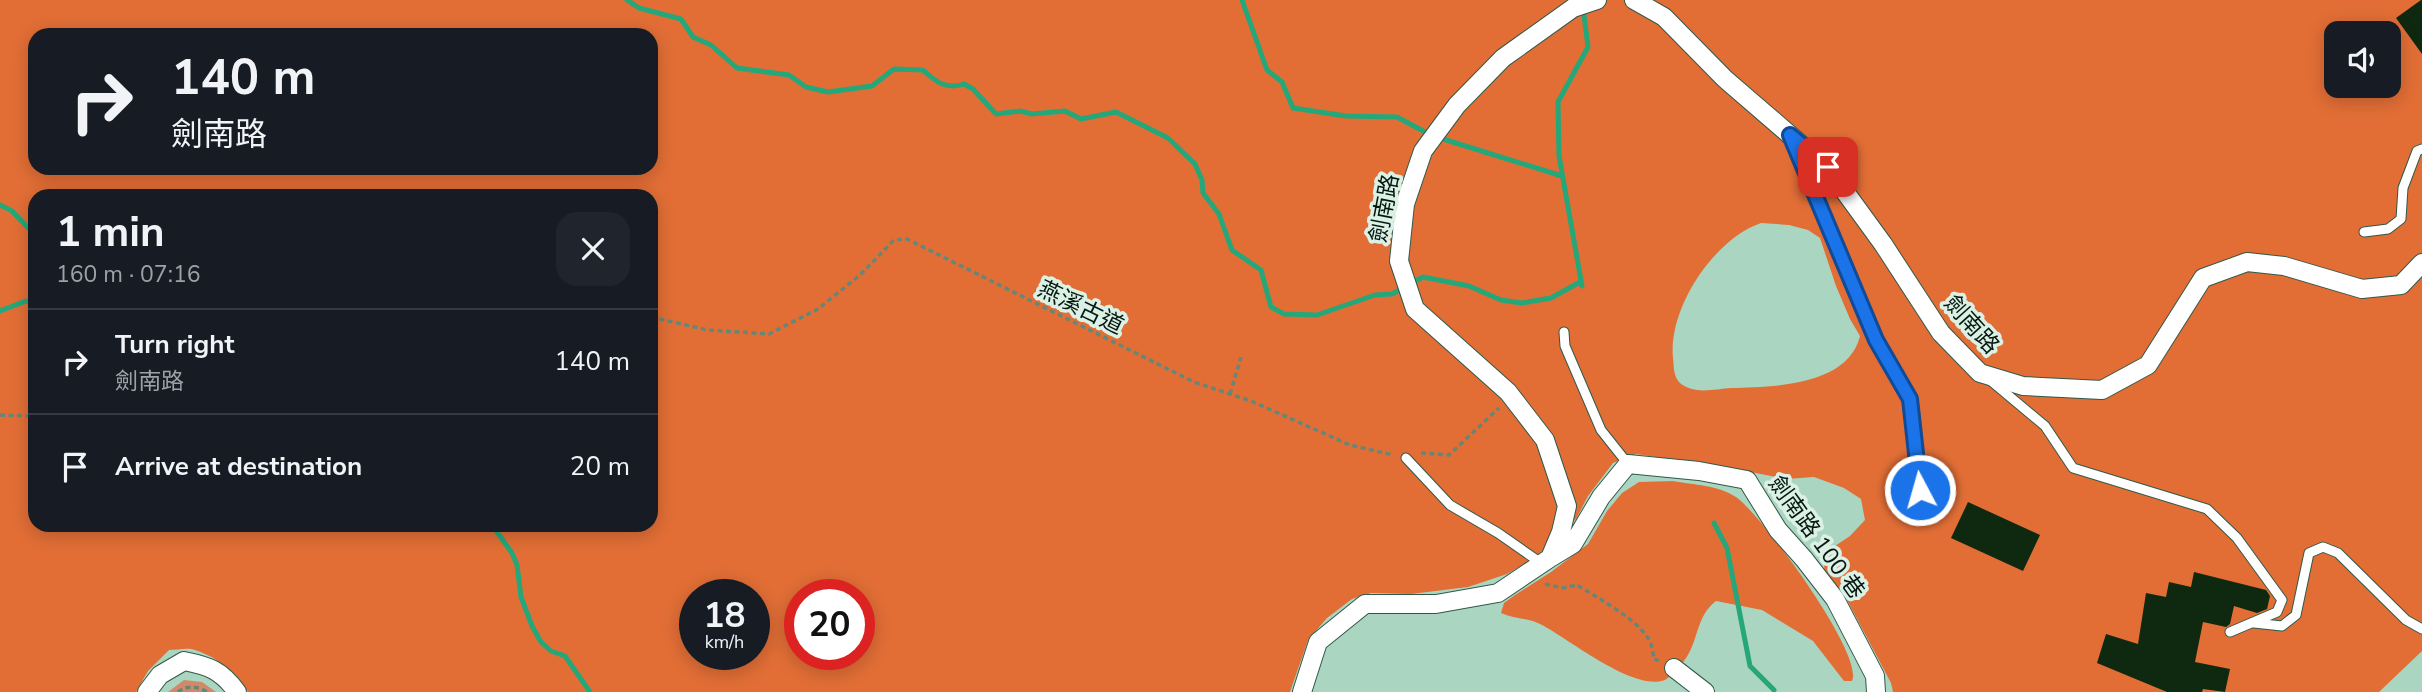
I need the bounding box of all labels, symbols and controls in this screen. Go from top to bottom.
map controls [2324,21,2401,98]
button: sound [2324,21,2401,98]
text: 140 m [171,44,315,111]
icon: right [56,56,147,147]
text: 劍南路 [171,113,267,156]
pin [1798,137,1858,197]
icon: arrive [1809,148,1847,186]
street label: 劍南路 [1363,171,1406,245]
text: 1 min [56,204,165,261]
button: close [556,212,630,286]
text: 160 m · 07:16 [56,259,201,290]
street label: 燕溪古道 [1033,273,1129,342]
street label: 劍南路 [1937,288,2006,360]
text: Turn right [115,327,234,362]
icon: right [56,343,94,381]
text: 140 m [554,344,630,379]
text: 劍南路 [115,366,184,397]
icon: arrive [56,448,94,486]
text: Arrive at destination [115,449,362,484]
text: 20 m [570,449,630,484]
position arrow [1883,453,1957,527]
street label: 劍南路 100 巷 [1761,469,1872,605]
speed limit sign: 20 [784,579,875,670]
text: 18 [703,592,746,639]
text: km/h [705,630,744,654]

